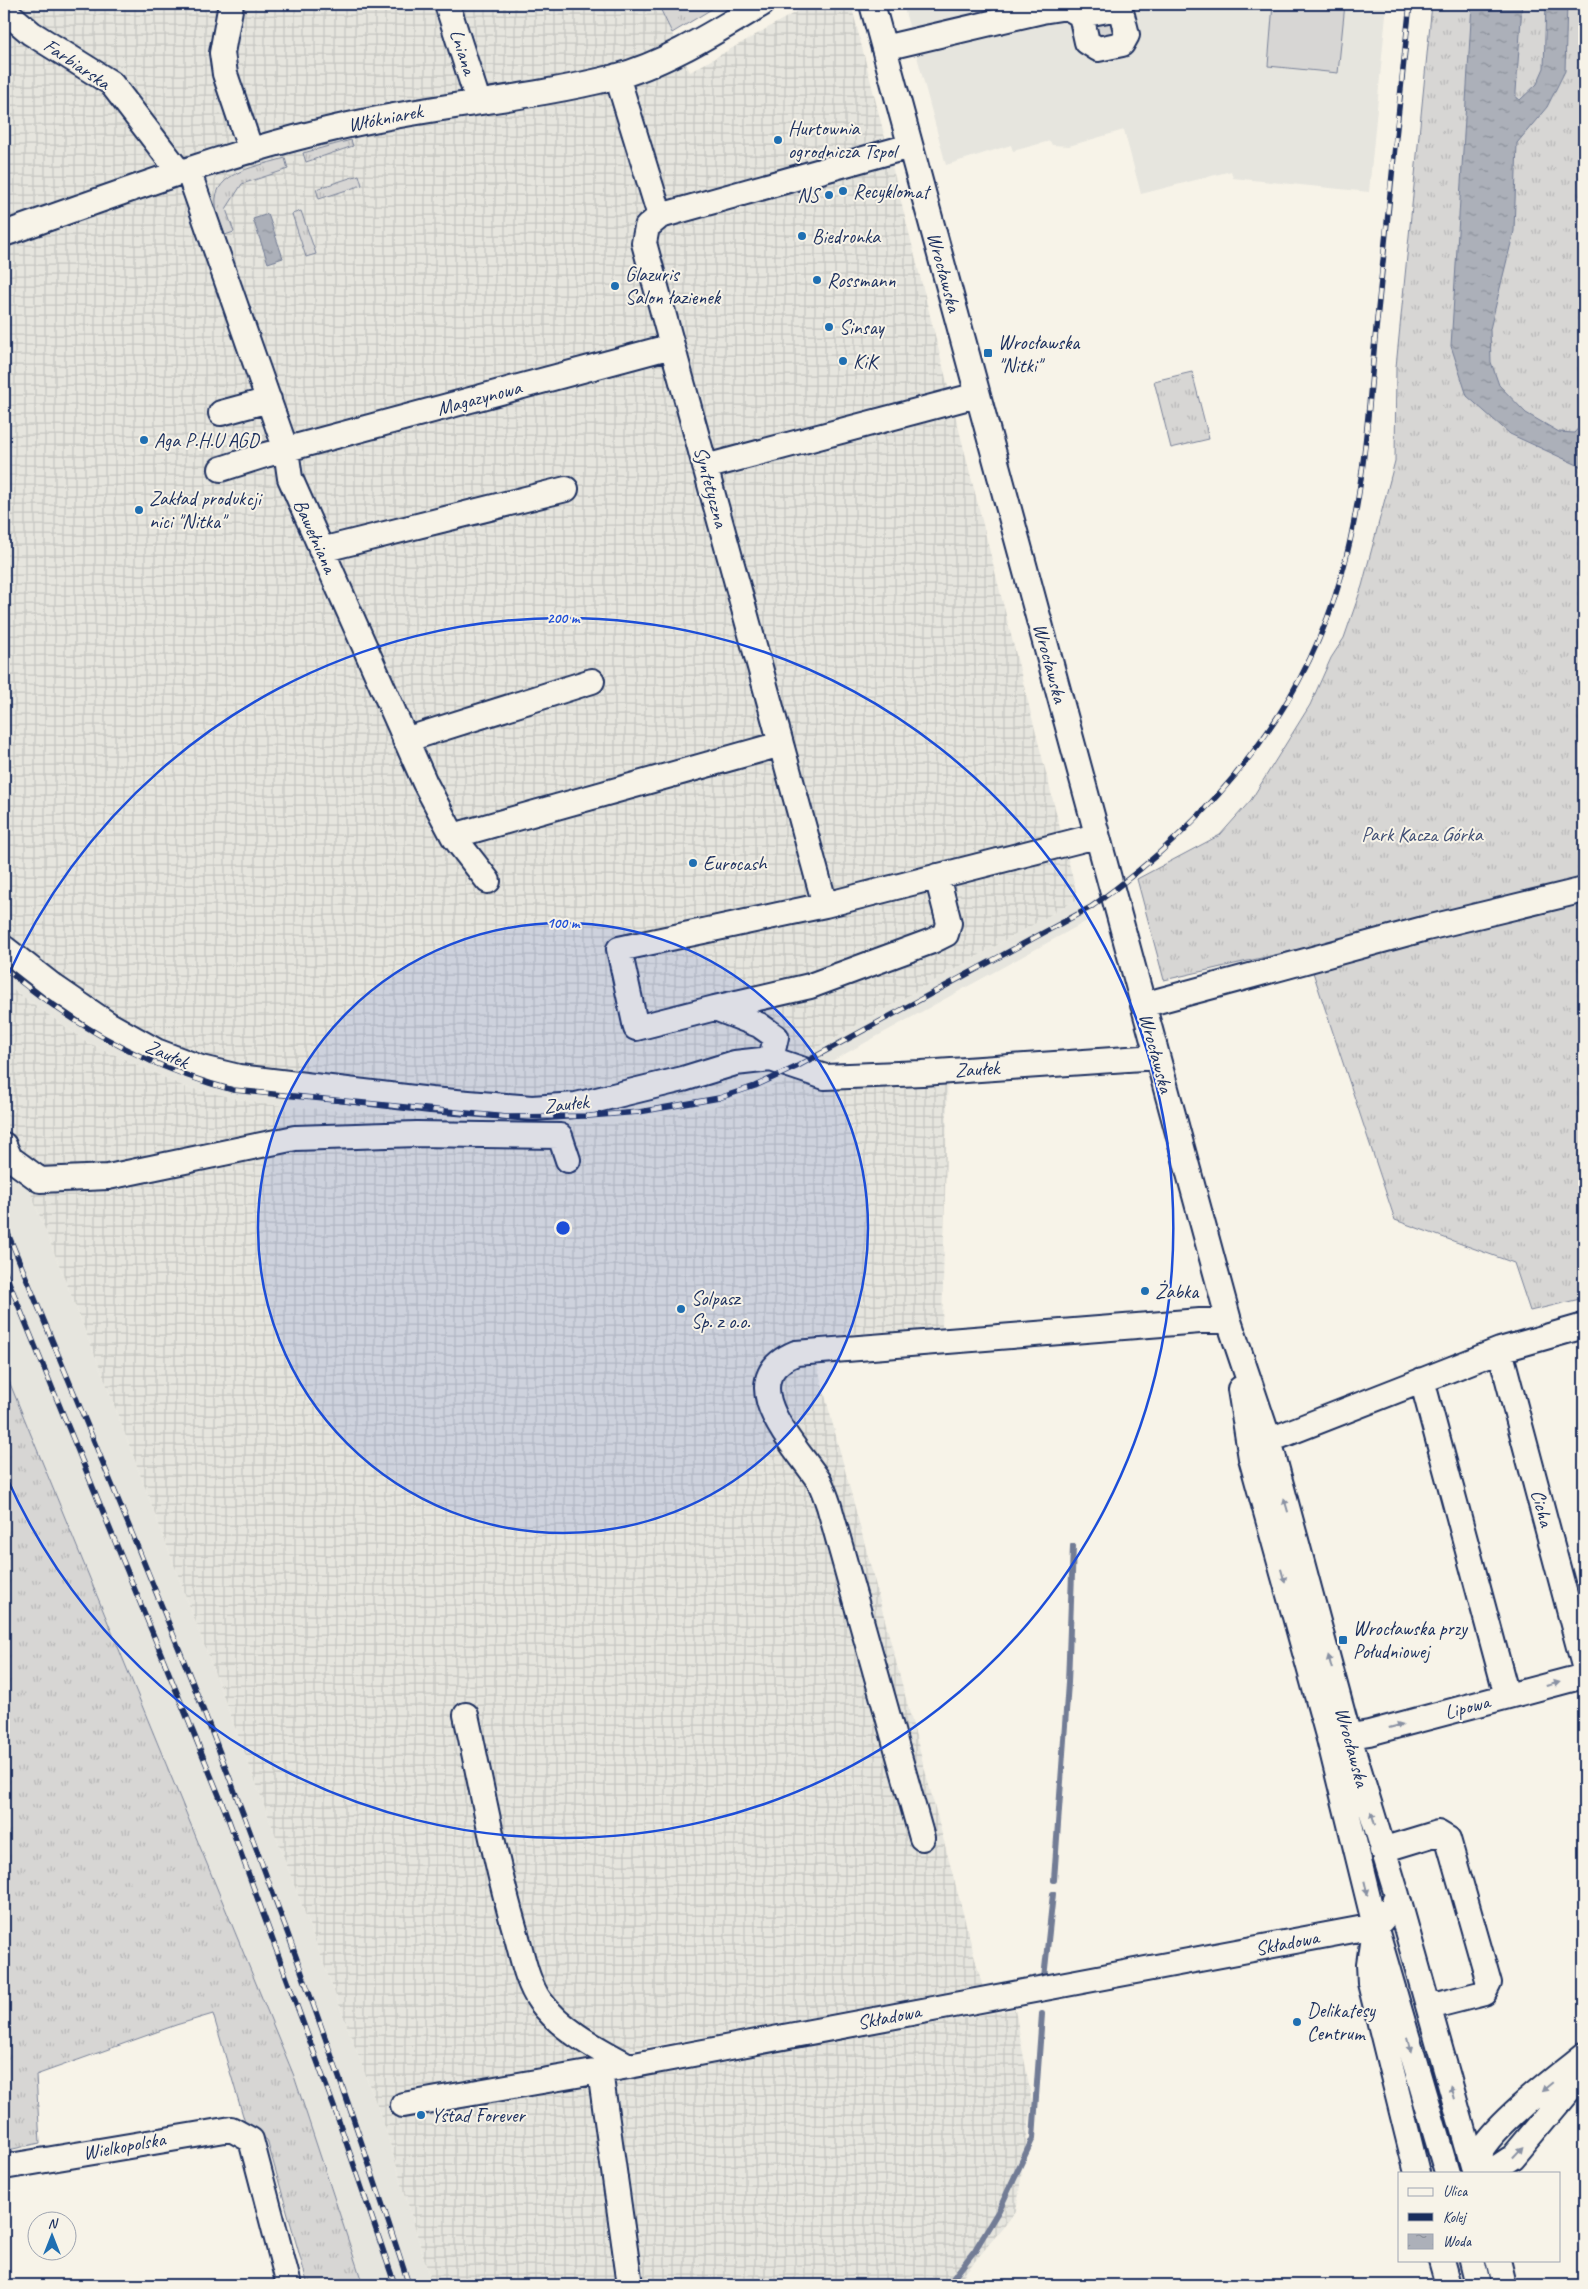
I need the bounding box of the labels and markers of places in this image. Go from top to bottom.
place label: Hurtownia ogrodnicza Tspol [788,116,900,164]
marker: Hurtownia ogrodnicza Tspol [772,134,784,146]
place label: Recyklomat [853,179,932,204]
place label: NS [797,183,821,208]
marker: Recyklomat [837,185,849,197]
marker: NS [823,189,835,201]
place label: Biedronka [812,224,881,249]
marker: Biedronka [796,230,808,242]
place label: Glazuris Salon łazienek [625,262,722,310]
place label: Rossmann [827,268,896,293]
marker: Rossmann [811,274,823,286]
marker: Glazuris Salon łazienek [609,280,621,292]
place label: Sinsay [839,315,886,340]
marker: Sinsay [823,321,835,333]
place label: Wrocławska "Nitki" [998,330,1081,378]
marker: Wrocławska "Nitki" [982,347,994,359]
place label: KiK [853,349,880,374]
marker: KiK [837,355,849,367]
place label: Aga P.H.U AGD [154,428,260,453]
marker: Aga P.H.U AGD [138,434,150,446]
place label: Zakład produkcji nici "Nitka" [149,486,263,534]
marker: Zakład produkcji nici "Nitka" [133,504,145,516]
place label: Eurocash [703,851,768,876]
marker: Eurocash [687,857,699,869]
centre of rings [554,1219,572,1237]
place label: Żabka [1155,1279,1200,1304]
marker: Żabka [1139,1285,1151,1297]
place label: Solpasz Sp. z o.o. [691,1286,750,1334]
marker: Solpasz Sp. z o.o. [675,1303,687,1315]
place label: Wrocławska przy Południowej [1353,1616,1469,1664]
marker: Wrocławska przy Południowej [1337,1634,1349,1646]
place label: Delikatesy Centrum [1307,1998,1376,2046]
marker: Delikatesy Centrum [1291,2016,1303,2028]
place label: Ystad Forever [431,2103,527,2128]
marker: Ystad Forever [415,2109,427,2121]

